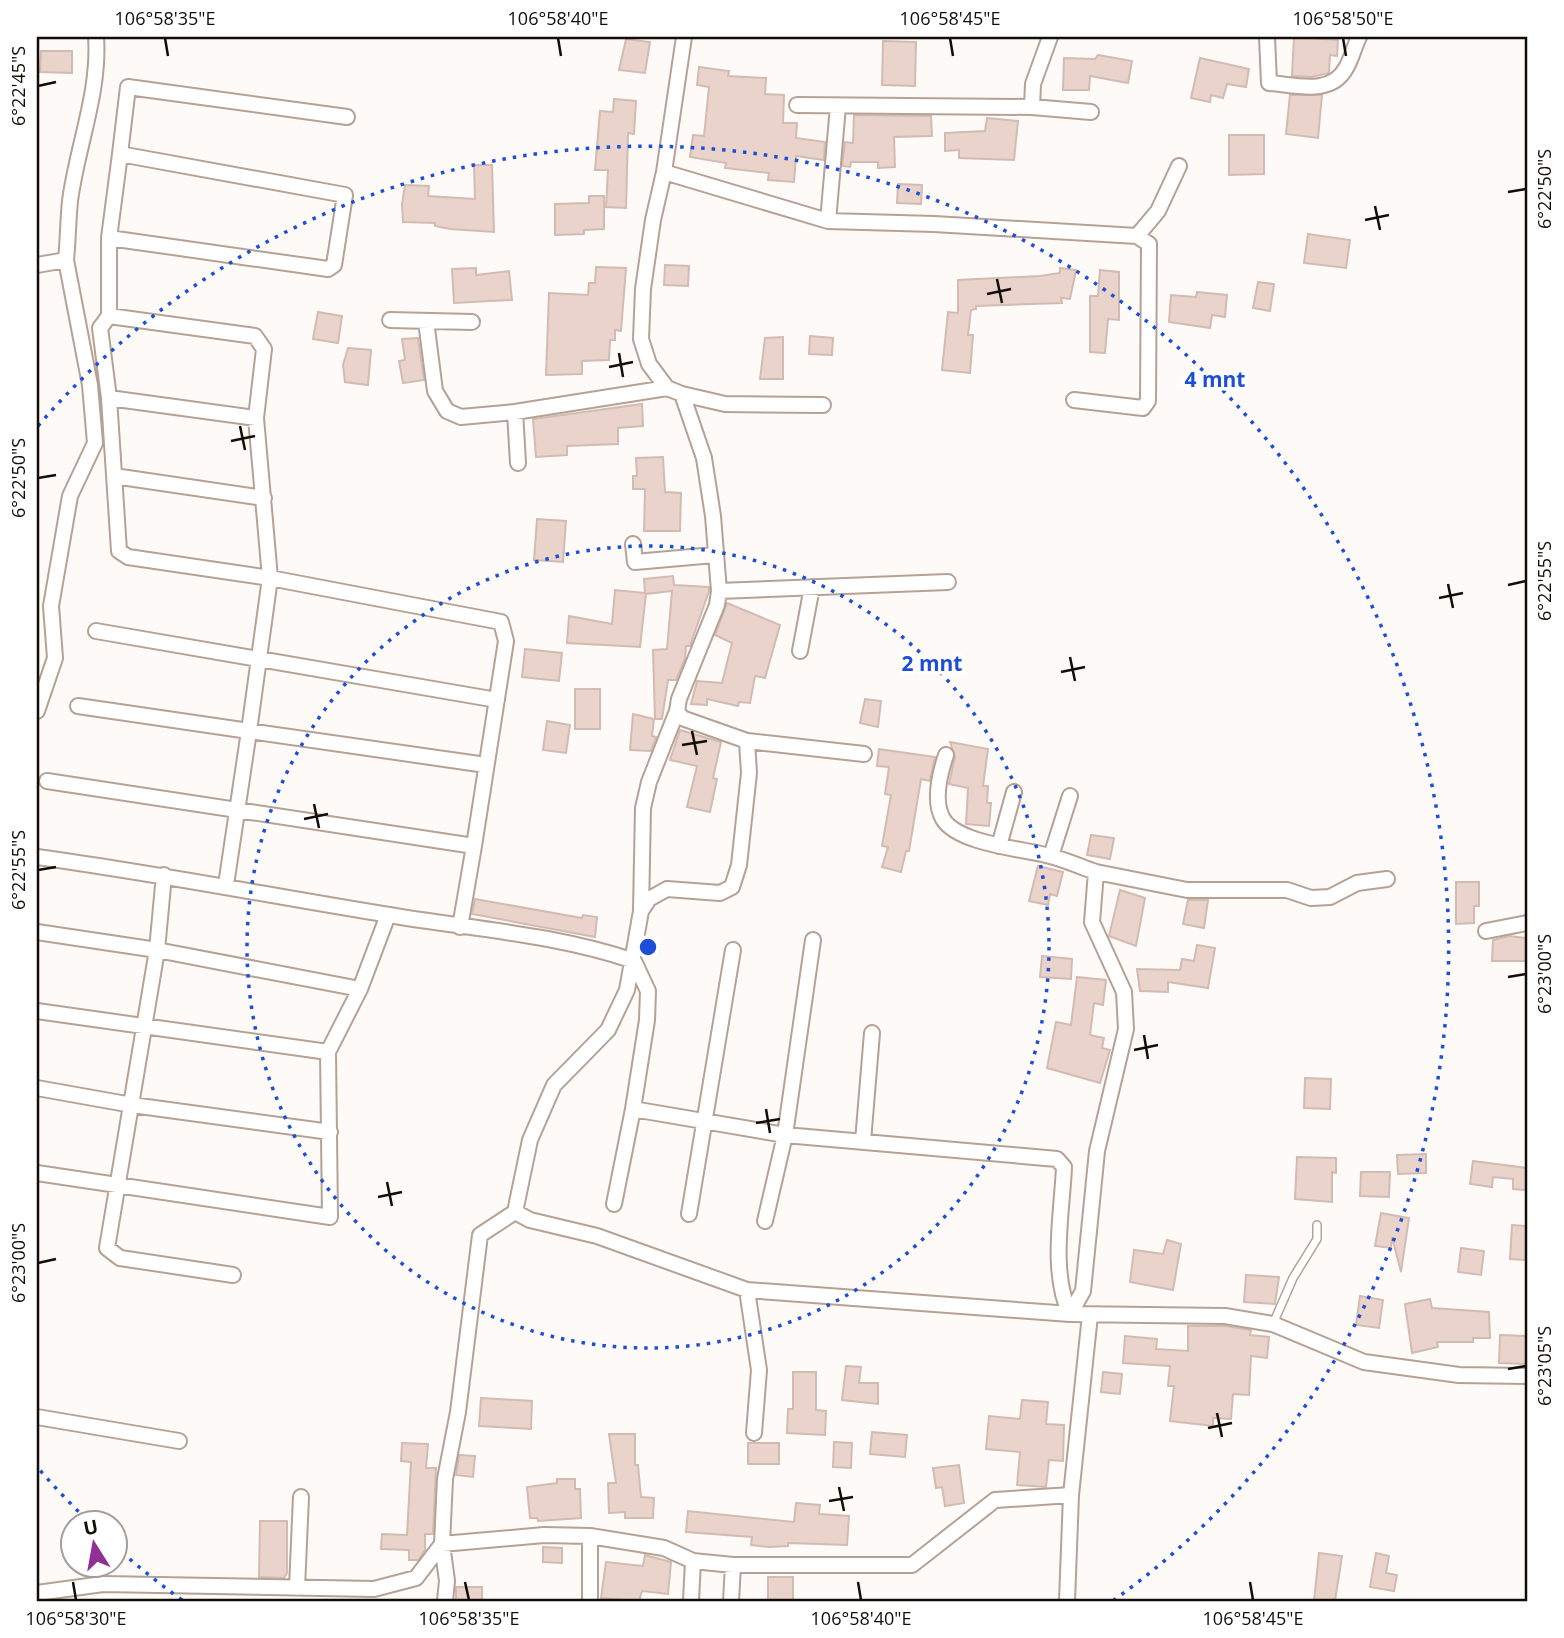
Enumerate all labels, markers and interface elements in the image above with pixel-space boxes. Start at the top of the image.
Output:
text: 106°58'35"E [115,6,215,30]
text: 106°58'40"E [508,6,608,30]
text: 106°58'45"E [900,6,1000,30]
text: 106°58'50"E [1293,6,1393,30]
text: 6°22'45"S [6,46,30,126]
text: 6°22'50"S [1532,149,1556,229]
text: 4 mnt [1184,365,1246,393]
text: 6°22'50"S [6,438,30,518]
text: 6°22'55"S [1532,541,1556,621]
text: 2 mnt [901,649,963,677]
text: 6°22'55"S [6,830,30,910]
text: 6°23'00"S [1532,934,1556,1014]
centre of rings [636,935,660,959]
text: 6°23'00"S [6,1223,30,1303]
text: 6°23'05"S [1532,1326,1556,1406]
north arrow [60,1508,130,1578]
text: U [81,1513,100,1541]
text: 106°58'30"E [26,1606,126,1630]
text: 106°58'35"E [419,1606,519,1630]
text: 106°58'40"E [811,1606,911,1630]
text: 106°58'45"E [1203,1606,1303,1630]

